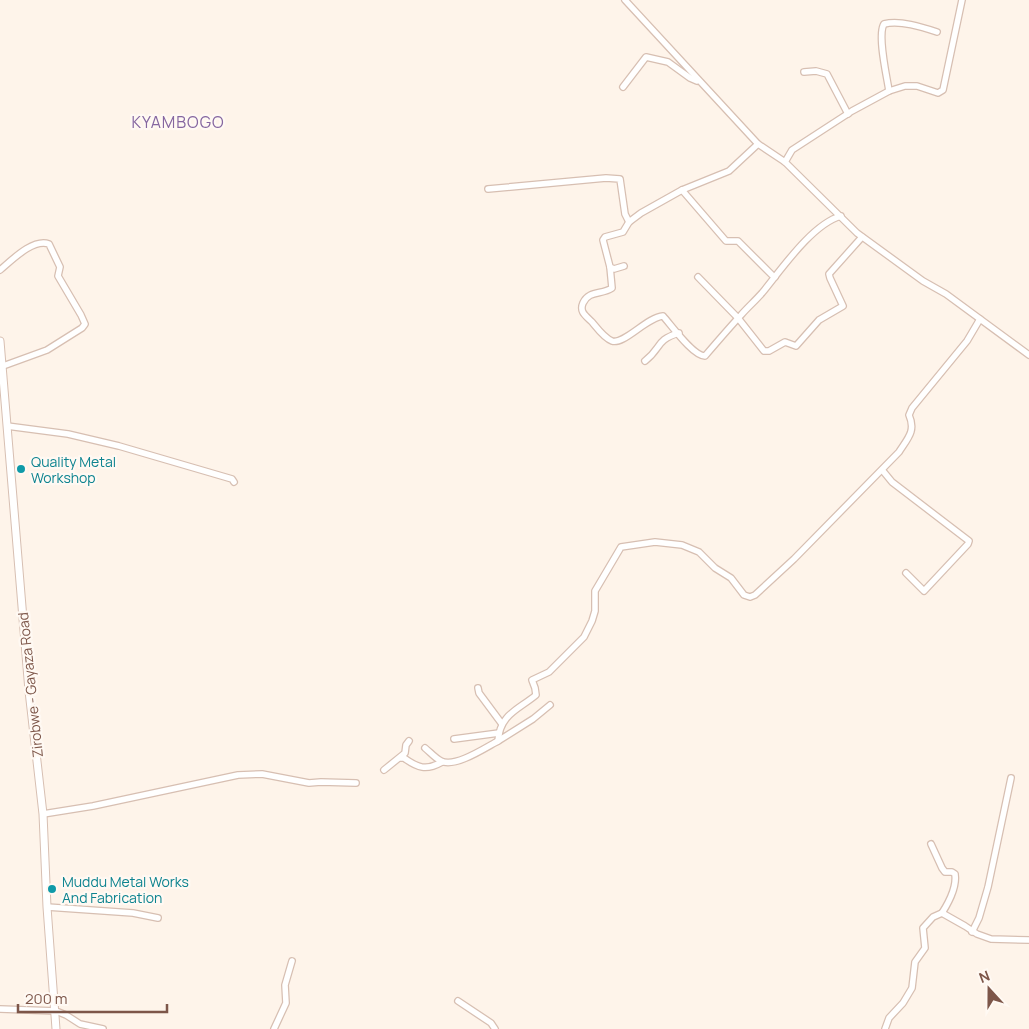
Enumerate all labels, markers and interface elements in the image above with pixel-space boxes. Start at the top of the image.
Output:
district label: KYAMBOGO [131,111,225,133]
place label: Quality Metal Workshop [31,452,116,487]
marker: Quality Metal Workshop [15,463,27,475]
street label: Zirobwe - Gayaza Road [13,611,47,759]
place label: Muddu Metal Works And Fabrication [62,872,189,907]
marker: Muddu Metal Works And Fabrication [46,883,58,895]
north arrow [964,964,1014,1014]
text: N [976,966,992,987]
scale bar [18,982,166,1014]
text: 200 m [25,988,68,1009]

